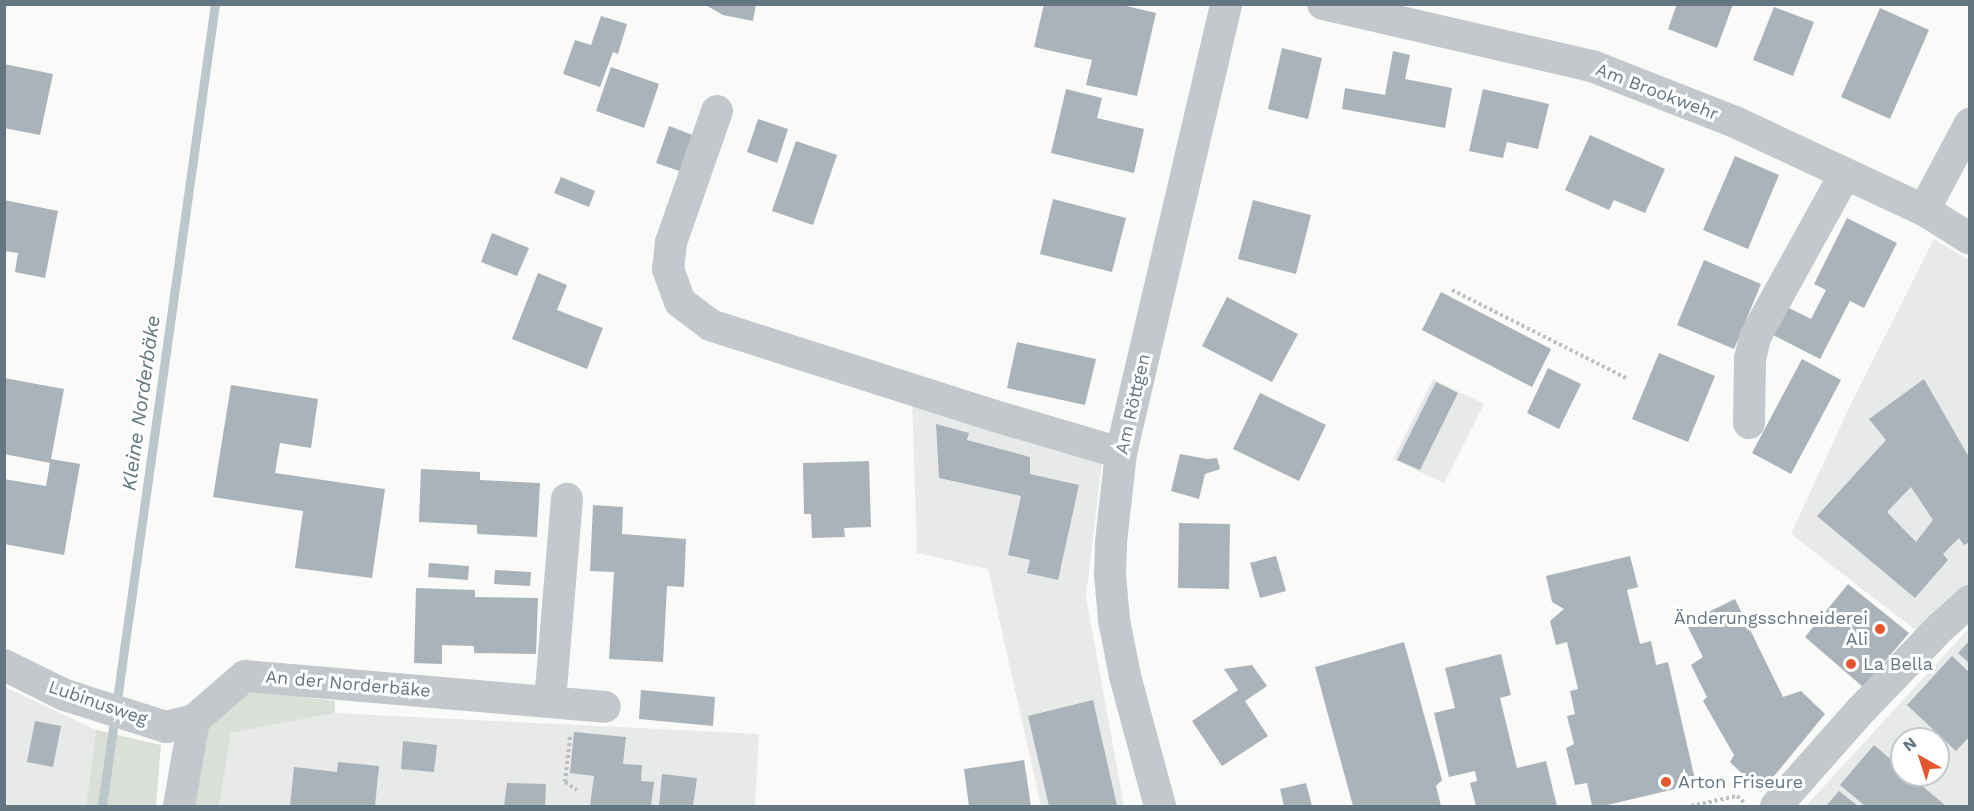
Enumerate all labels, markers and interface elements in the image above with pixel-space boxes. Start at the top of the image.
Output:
street label: Am Brookwehr [1593,59,1721,125]
water label: Kleine Norderbäke [117,314,165,492]
street label: Am Röttgen [1111,352,1155,456]
place label: Änderungsschneiderei Ali [1674,608,1868,650]
marker: Änderungsschneiderei Ali [1873,622,1887,636]
place label: La Bella [1863,653,1933,675]
marker: La Bella [1844,657,1858,671]
street label: An der Norderbäke [264,666,432,702]
street label: Lubinusweg [45,676,151,730]
north arrow [1890,727,1950,787]
text: N [1899,733,1920,755]
place label: Arton Friseure [1678,771,1803,793]
marker: Arton Friseure [1659,775,1673,789]

